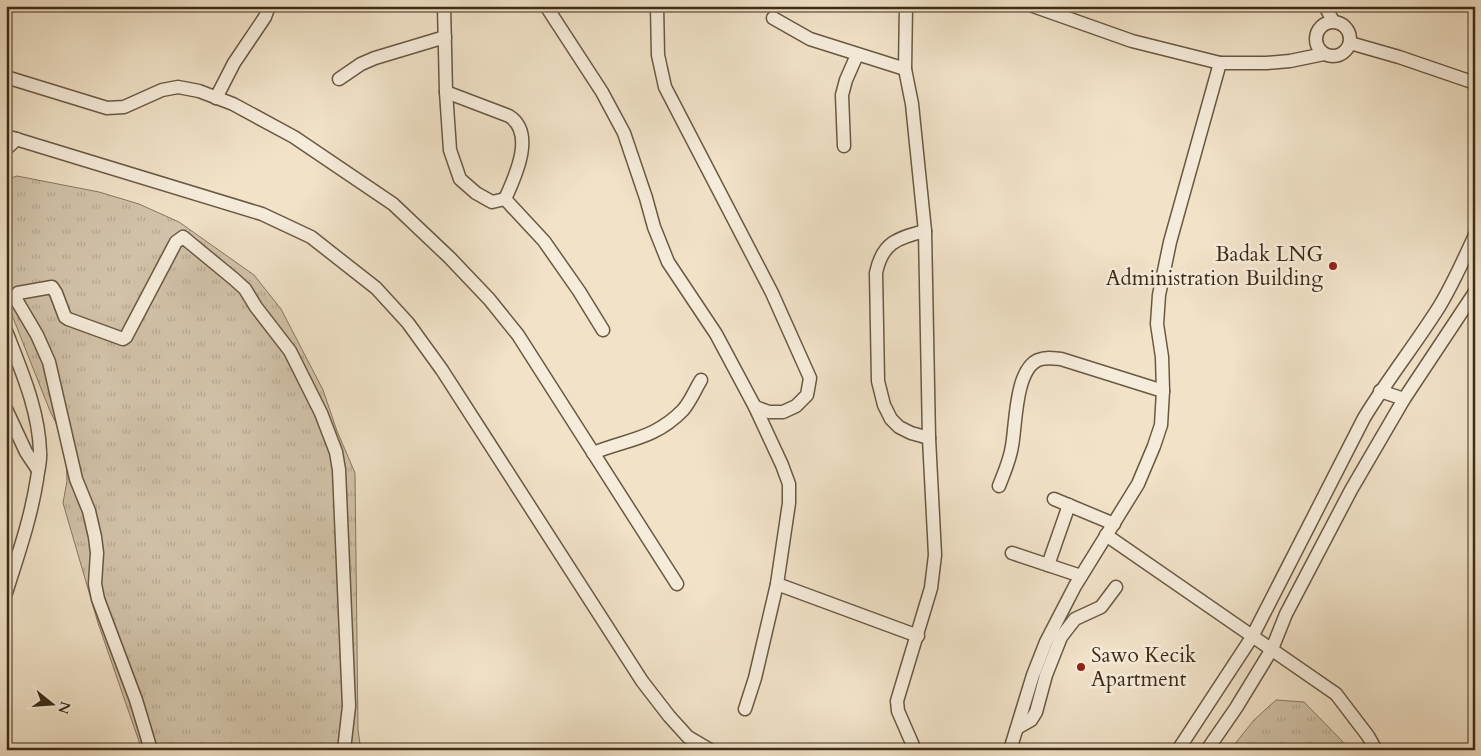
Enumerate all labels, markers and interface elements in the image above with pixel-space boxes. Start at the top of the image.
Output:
place label: Badak LNG Administration Building [1106,240,1323,293]
marker: Badak LNG Administration Building [1327,260,1339,272]
place label: Sawo Kecik Apartment [1091,641,1197,694]
marker: Sawo Kecik Apartment [1075,661,1087,673]
north arrow [28,678,78,728]
text: N [53,699,75,716]

